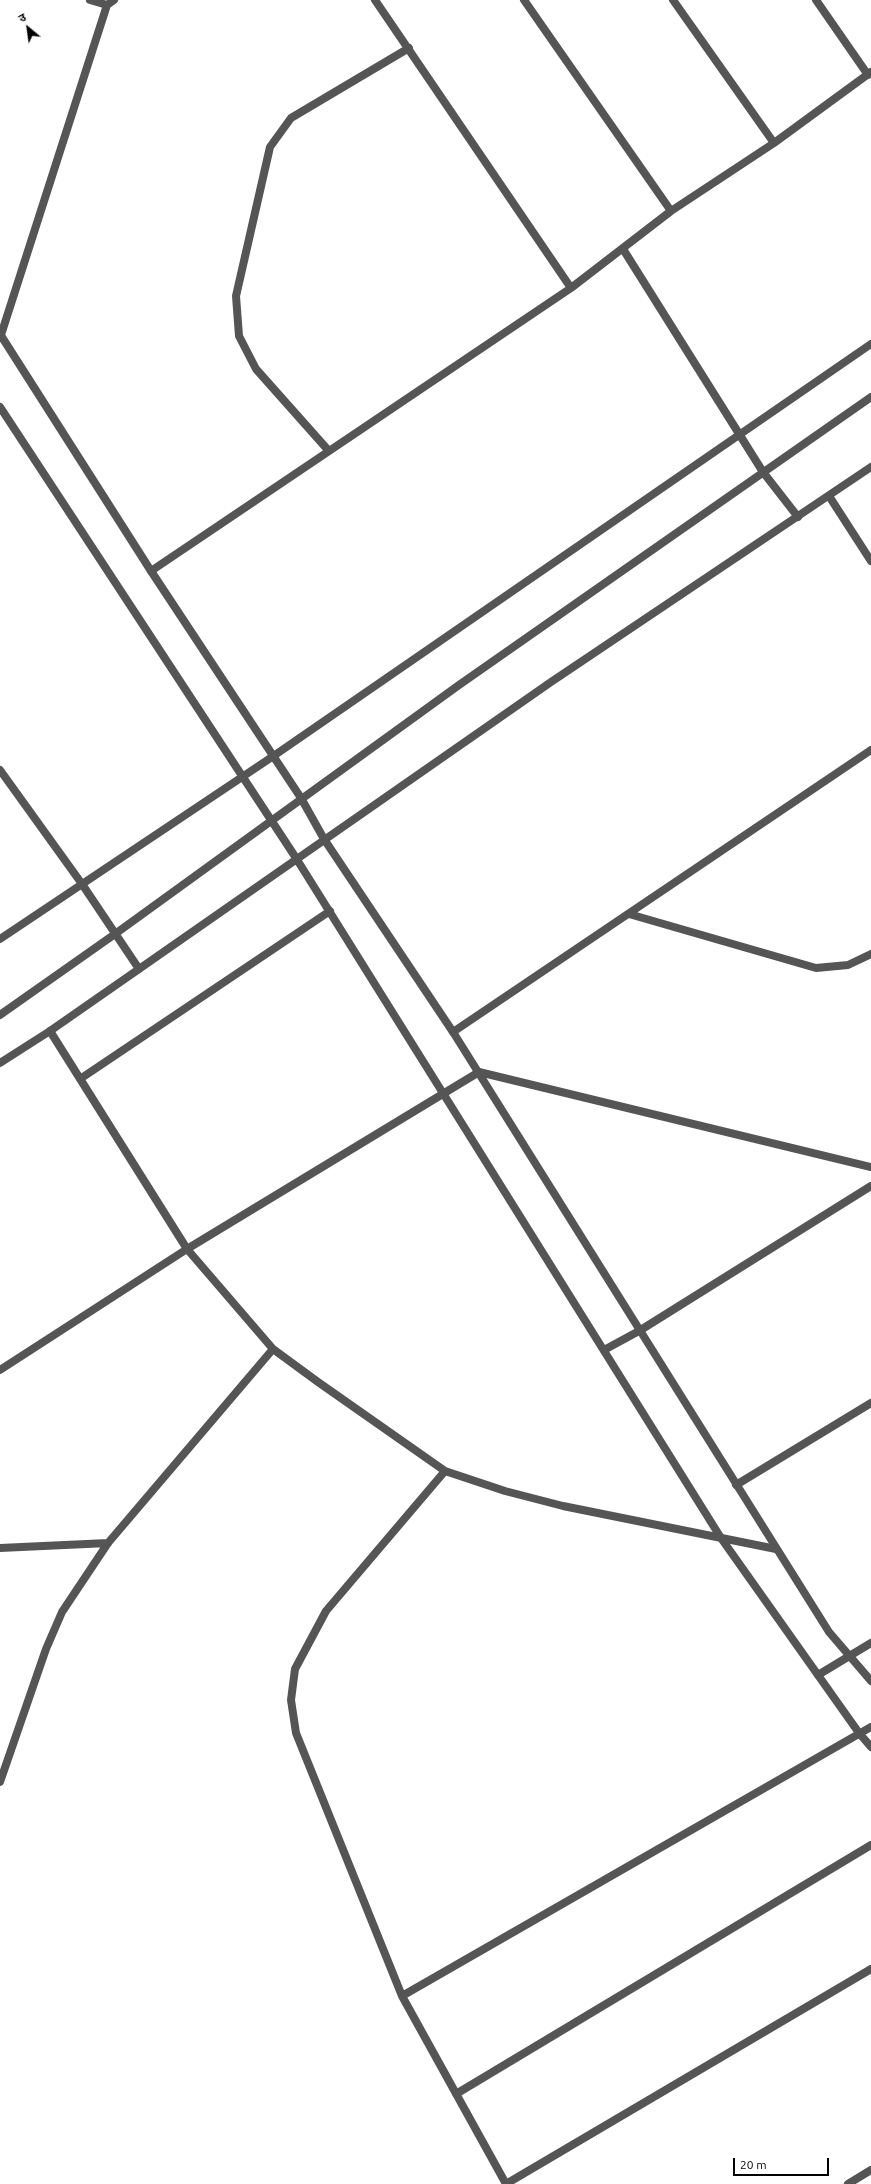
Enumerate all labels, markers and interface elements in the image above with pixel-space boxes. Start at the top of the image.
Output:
north arrow [8,8,48,48]
text: उ [16,11,28,24]
scale bar [735,2150,831,2176]
text: 20 m [740,2158,767,2171]

